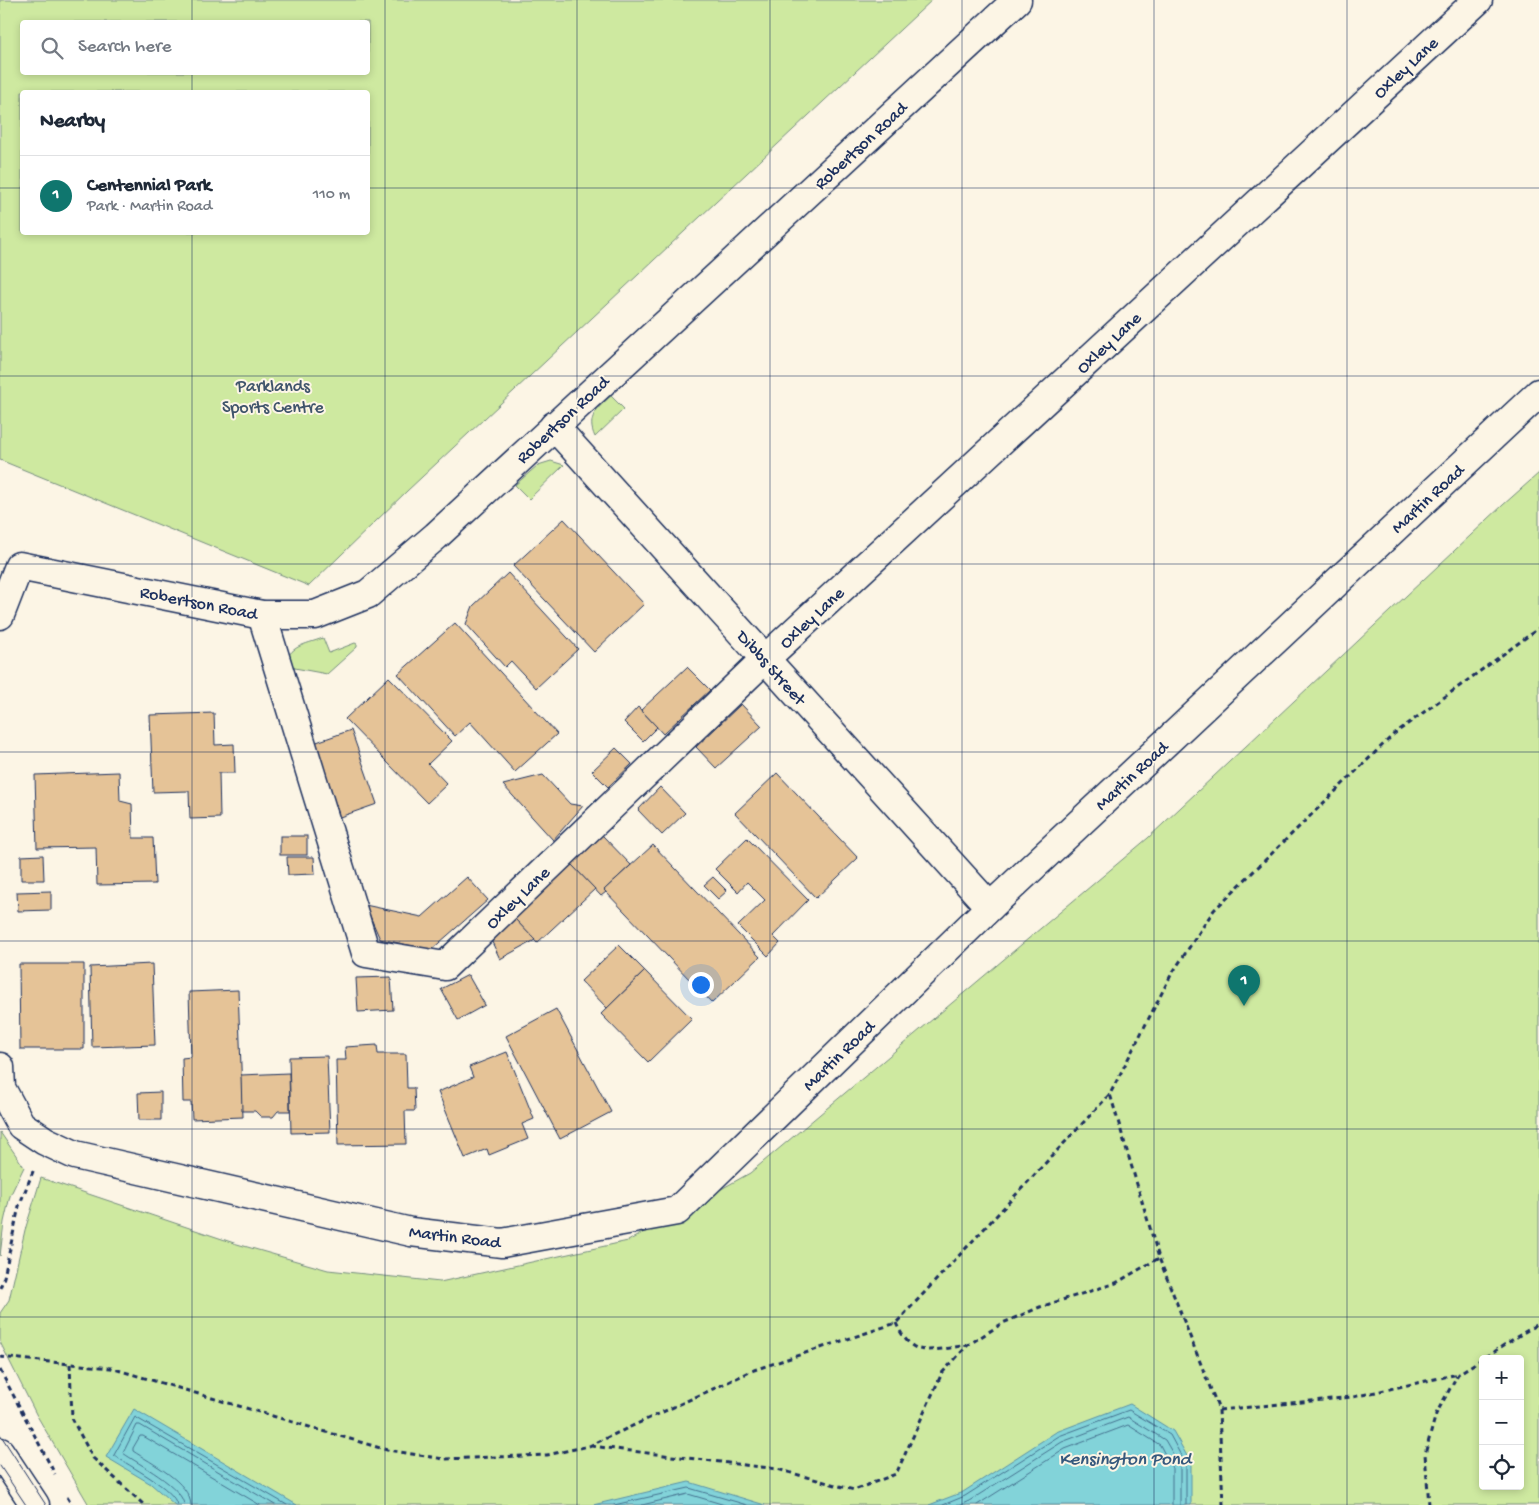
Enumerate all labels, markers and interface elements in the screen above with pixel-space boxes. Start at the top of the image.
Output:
search box [20,20,370,75]
street label: Oxley Lane [1370,33,1444,104]
icon: search [38,34,66,62]
text: Search here [78,36,172,59]
street label: Robertson Road [811,97,914,195]
text: Nearby [40,110,105,135]
text: Centennial Park [87,175,211,198]
text: 1 [53,186,59,205]
text: 110 m [313,186,350,205]
text: Park · Martin Road [87,198,212,217]
street label: Oxley Lane [1073,308,1147,379]
street label: Robertson Road [513,371,616,469]
park label: Parklands Sports Centre [222,377,325,419]
street label: Martin Road [1388,460,1471,539]
street label: Robertson Road [138,583,261,626]
street label: Oxley Lane [776,583,850,654]
street label: Dibbs Street [730,626,810,712]
street label: Martin Road [1092,737,1175,816]
street label: Oxley Lane [482,863,556,935]
pin: 1 [1228,965,1260,1006]
your location [688,972,714,998]
street label: Martin Road [799,1016,881,1096]
street label: Martin Road [408,1222,503,1255]
map controls [1479,1355,1524,1490]
button: + [1479,1355,1524,1400]
button: − [1479,1400,1524,1445]
button: locate [1479,1445,1524,1490]
water label: Kensington Pond [1059,1449,1193,1472]

